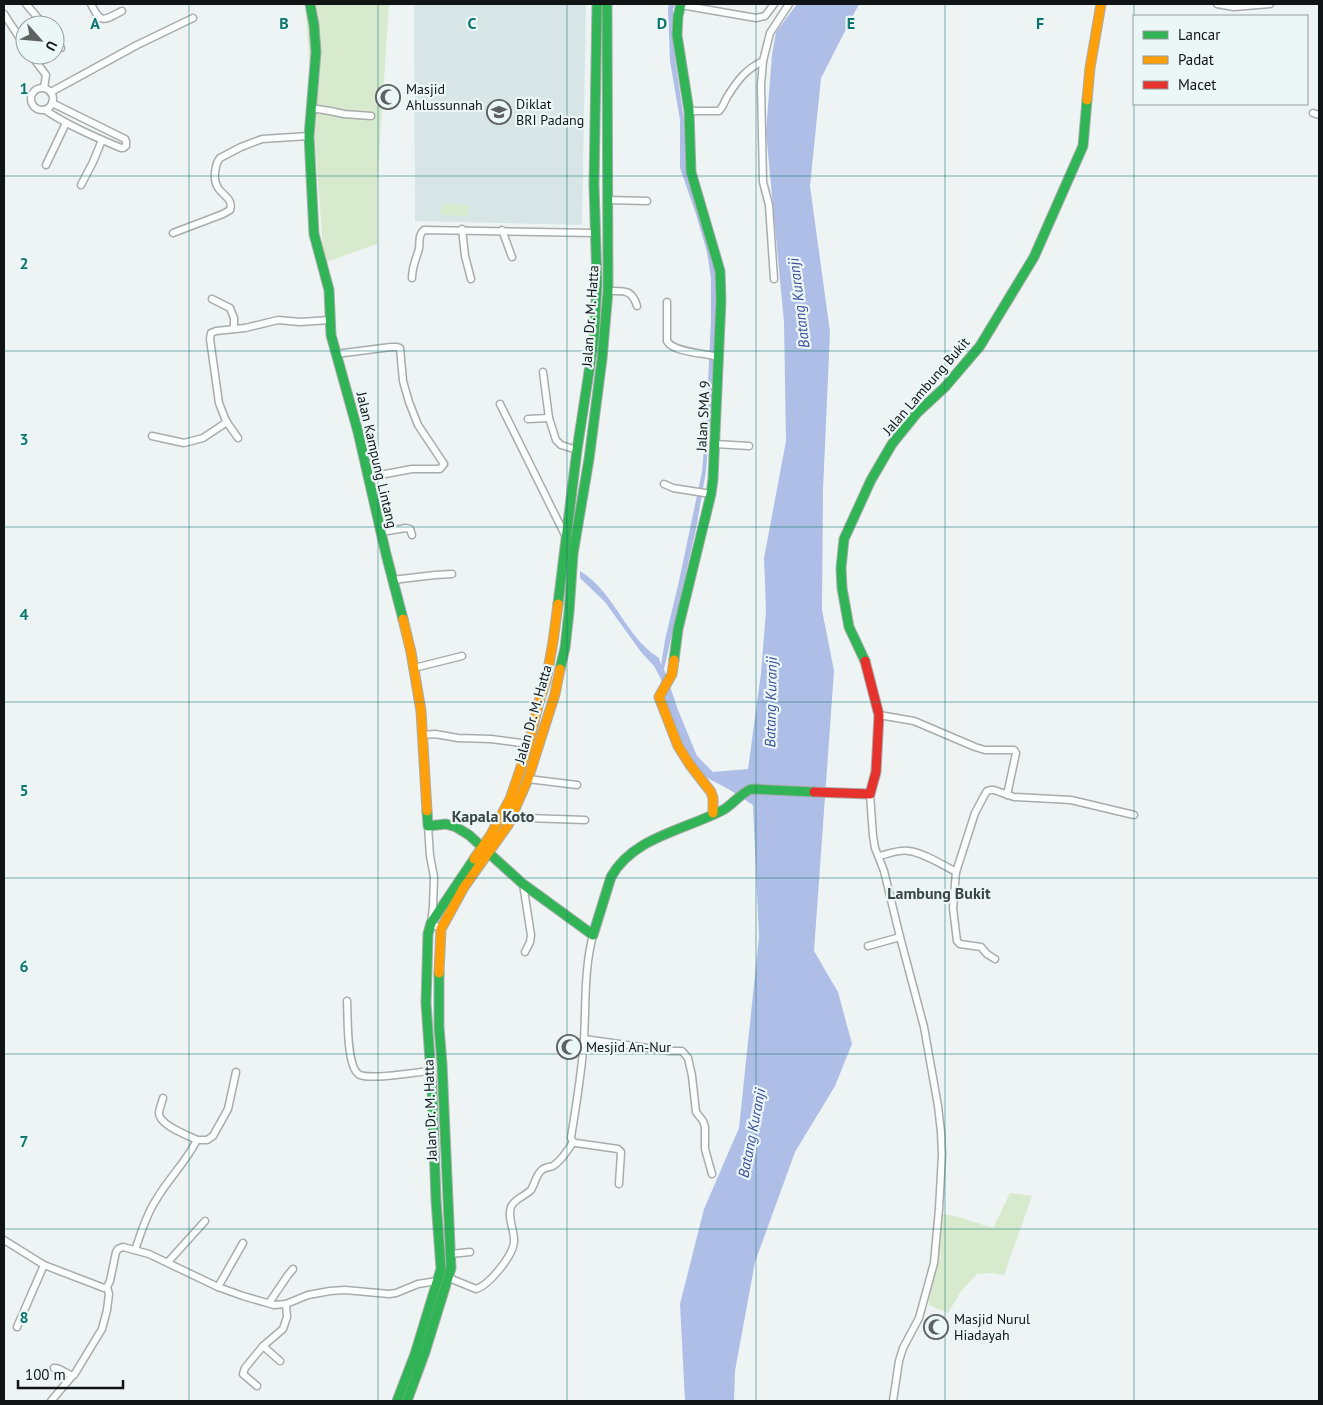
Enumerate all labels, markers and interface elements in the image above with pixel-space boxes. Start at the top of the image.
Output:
text: A [90,13,100,33]
text: B [279,13,289,33]
text: C [468,13,477,33]
text: D [657,13,667,33]
text: E [847,13,855,33]
text: F [1036,13,1044,33]
north arrow [15,15,65,65]
legend [1133,15,1308,105]
text: Lancar [1178,25,1220,44]
text: U [42,38,62,54]
text: Padat [1178,50,1214,69]
text: Macet [1178,75,1216,94]
text: 1 [19,78,29,98]
place label: Masjid Ahlussunnah [406,80,483,114]
mosque icon: Masjid Ahlussunnah [375,84,401,110]
place label: Diklat BRI Padang [516,95,584,129]
school or university icon: Diklat BRI Padang [486,99,512,125]
text: 2 [19,253,29,273]
water label: Batang Kuranji [783,256,813,349]
street label: Jalan Dr. M. Hatta [577,265,603,368]
street label: Jalan Lambung Bukit [878,333,974,439]
street label: Jalan SMA 9 [692,380,714,453]
street label: Jalan Kampung Lintang [352,389,401,530]
text: 3 [19,429,29,449]
text: 4 [19,604,29,624]
water label: Batang Kuranji [760,655,781,748]
street label: Jalan Dr. M. Hatta [510,663,556,766]
text: 5 [19,780,29,800]
district label: Kapala Koto [452,806,535,826]
district label: Lambung Bukit [887,883,991,903]
text: 6 [19,956,29,976]
mosque icon: Mesjid An-Nur [556,1034,582,1060]
place label: Mesjid An-Nur [586,1038,671,1056]
street label: Jalan Dr. M. Hatta [419,1059,441,1162]
water label: Batang Kuranji [734,1085,770,1179]
text: 7 [19,1131,29,1151]
text: 8 [19,1307,29,1327]
place label: Masjid Nurul Hiadayah [954,1310,1030,1344]
mosque icon: Masjid Nurul Hiadayah [923,1314,949,1340]
scale bar [18,1358,122,1390]
text: 100 m [25,1365,66,1384]

